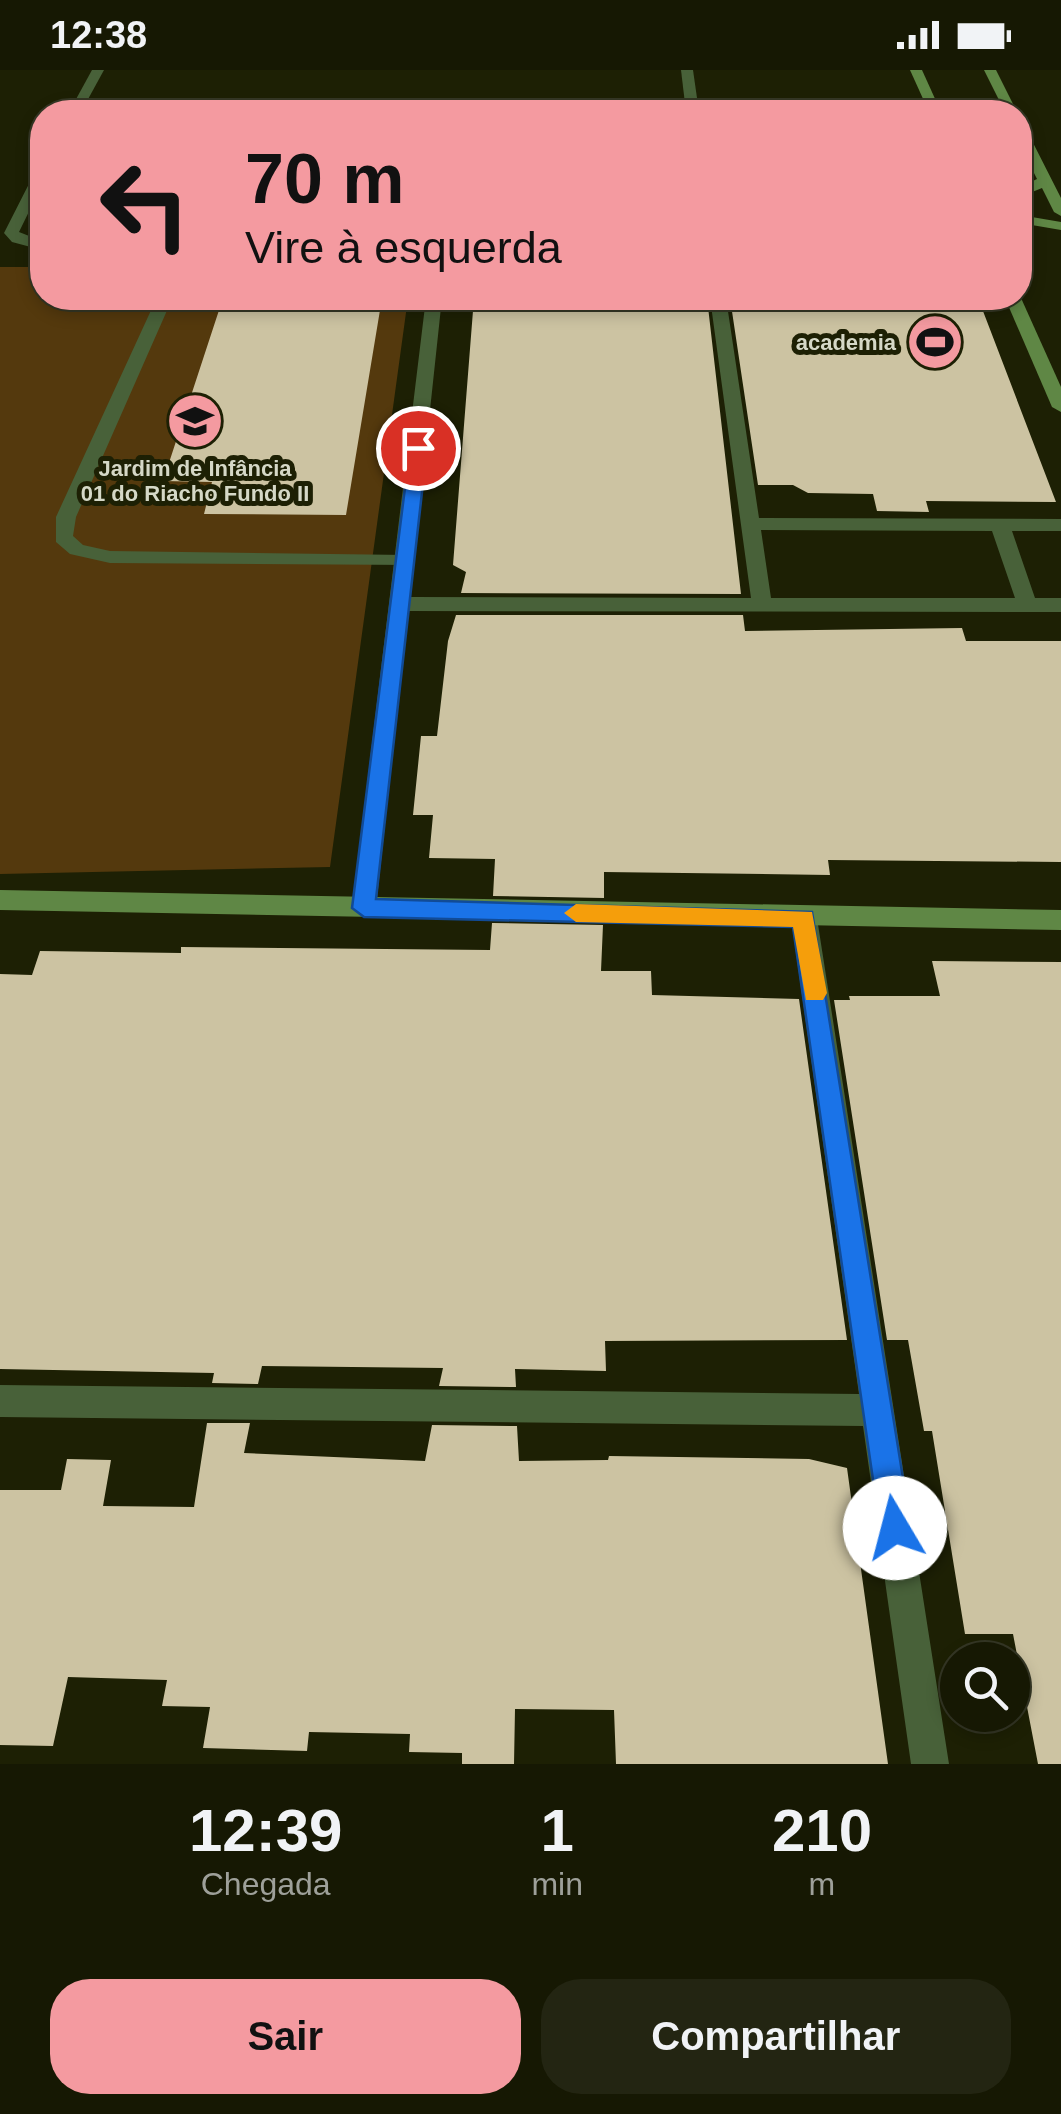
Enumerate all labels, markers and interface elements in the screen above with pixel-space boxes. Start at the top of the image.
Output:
text: 12:38 [50,14,147,56]
icon: left [80,140,210,270]
text: 70 m [245,140,405,218]
text: Vire à esquerda [245,222,562,273]
sports icon: academia [905,312,965,372]
place label: academia [796,330,897,355]
school or university icon: Jardim de Infância 01 do Riacho Fundo II [165,391,225,451]
pin [376,406,461,491]
icon: arrive [391,421,446,476]
place label: Jardim de Infância 01 do Riacho Fundo II [81,456,309,506]
position arrow [843,1476,947,1580]
map controls [940,1642,1030,1732]
button: search [940,1642,1030,1732]
text: 12:39 [189,1797,342,1864]
text: 1 [540,1797,574,1864]
text: 210 [772,1797,872,1864]
text: Chegada [201,1866,331,1902]
text: min [531,1866,583,1902]
text: m [809,1866,835,1902]
button: Sair [50,1979,521,2094]
button: Compartilhar [541,1979,1011,2094]

